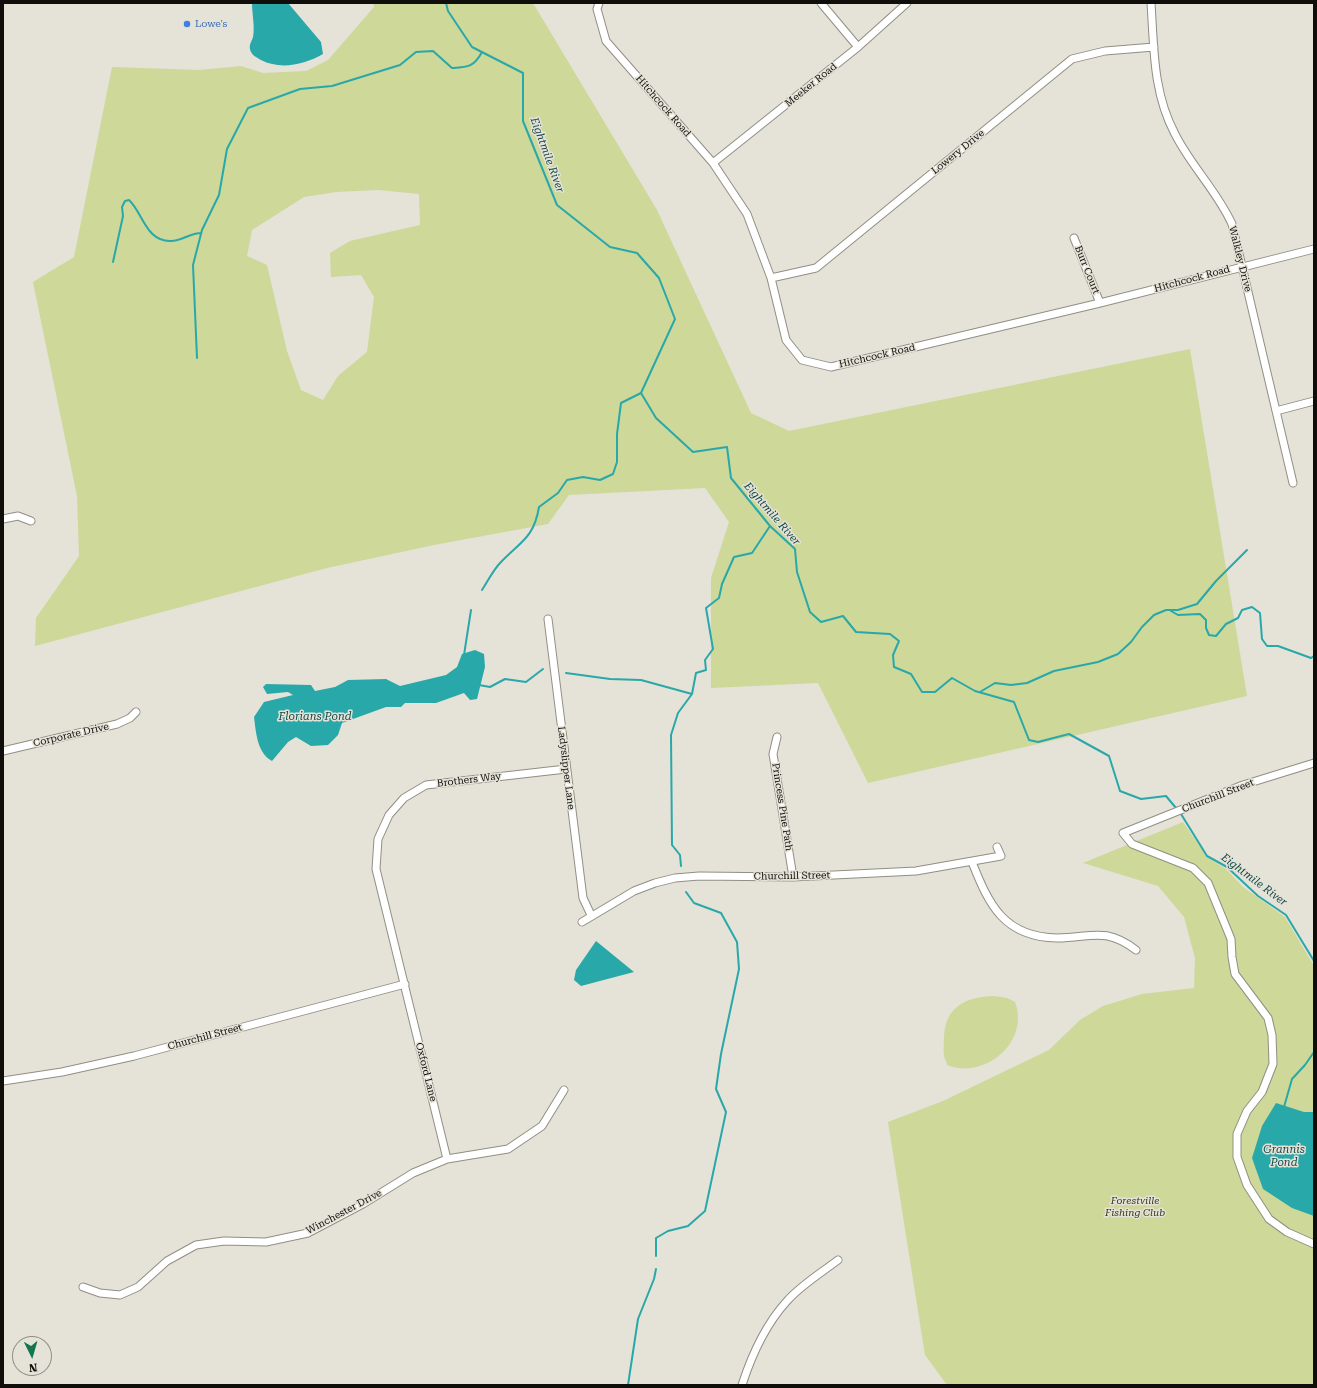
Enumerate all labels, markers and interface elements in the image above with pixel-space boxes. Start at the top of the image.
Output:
place label: Lowe's [195,18,227,30]
marker: Lowe's [182,19,192,29]
street label: Meeker Road [783,60,839,110]
street label: Hitchcock Road [633,73,693,139]
water label: Eightmile River [527,116,567,194]
street label: Lowery Drive [929,127,987,177]
street label: Walkley Drive [1226,225,1254,293]
street label: Burr Court [1072,244,1102,296]
street label: Hitchcock Road [1153,263,1231,295]
street label: Hitchcock Road [838,341,916,371]
water label: Eightmile River [741,480,803,548]
water label: Florians Pond [278,710,352,724]
street label: Corporate Drive [32,720,110,750]
street label: Ladyslipper Lane [555,726,577,810]
street label: Princess Pine Path [769,762,795,852]
street label: Brothers Way [436,770,502,790]
street label: Churchill Street [1180,777,1256,815]
water label: Eightmile River [1218,851,1290,909]
street label: Churchill Street [754,869,830,883]
street label: Churchill Street [167,1021,243,1053]
street label: Oxford Lane [413,1041,439,1103]
water label: Grannis Pond [1263,1143,1305,1169]
street label: Winchester Drive [304,1187,384,1237]
park label: Forestville Fishing Club [1105,1195,1165,1218]
north arrow [12,1336,52,1376]
text: N [28,1361,38,1374]

